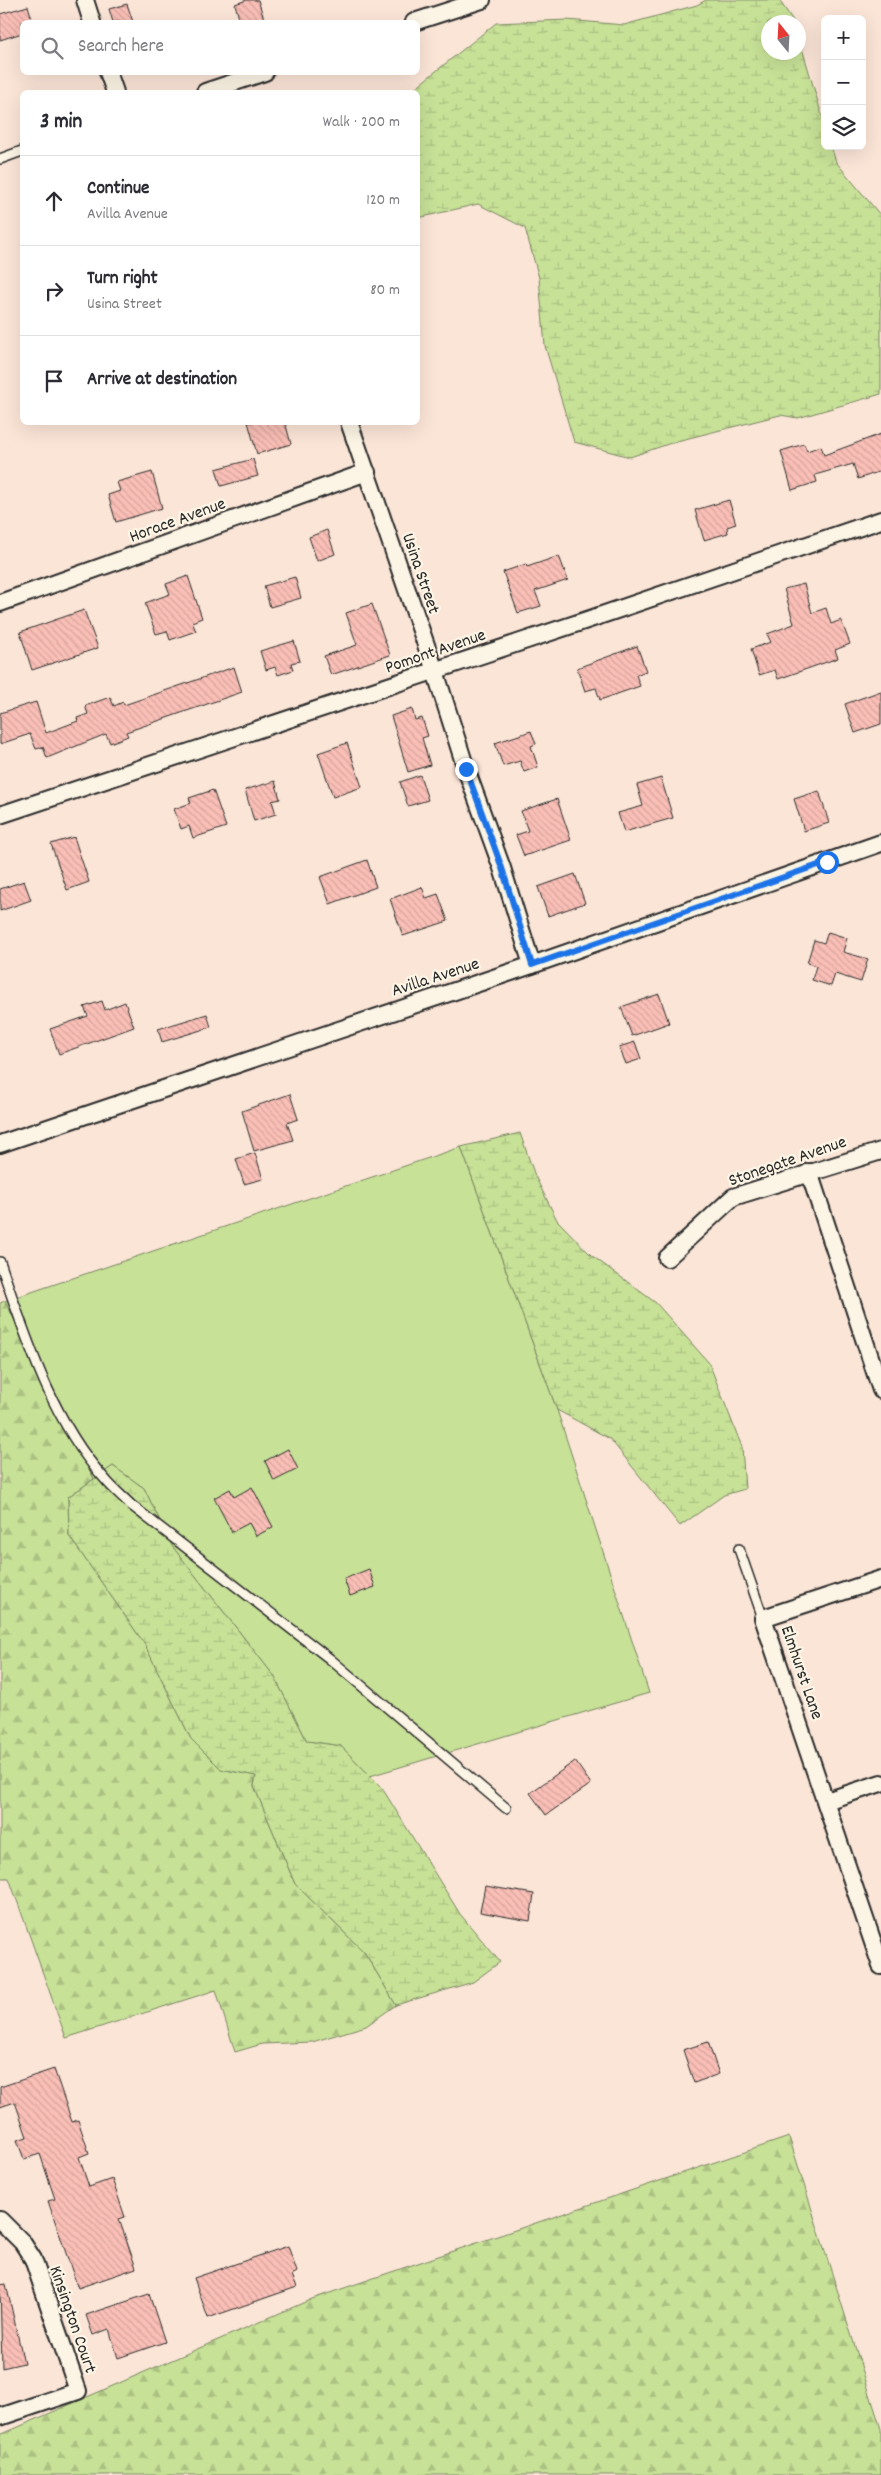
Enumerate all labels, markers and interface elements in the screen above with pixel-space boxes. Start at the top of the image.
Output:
north arrow [761,15,806,60]
map controls [821,15,866,150]
button: + [821,15,866,60]
search box [20,20,420,75]
icon: search [38,34,66,62]
text: Search here [78,34,164,61]
button: − [821,60,866,105]
button: layers [821,105,866,150]
text: 3 min [40,108,82,138]
text: Walk · 200 m [323,111,400,134]
text: Continue [87,176,149,203]
icon: ahead [40,187,68,215]
text: 120 m [366,189,400,212]
text: Avilla Avenue [87,203,168,226]
text: Turn right [87,266,158,293]
icon: right [40,277,68,305]
text: 80 m [370,279,400,302]
text: Usina Street [87,293,162,316]
icon: arrive [40,367,68,395]
text: Arrive at destination [87,367,237,394]
street label: Horace Avenue [126,492,230,550]
street label: Usina Street [394,530,445,618]
street label: Pomont Avenue [382,623,490,681]
route end [455,758,478,781]
route start [816,851,839,874]
street label: Avilla Avenue [389,952,483,1004]
street label: Stonegate Avenue [726,1130,850,1194]
street label: Elmhurst Lane [773,1622,828,1723]
street label: Kinsington Court [42,2263,102,2377]

